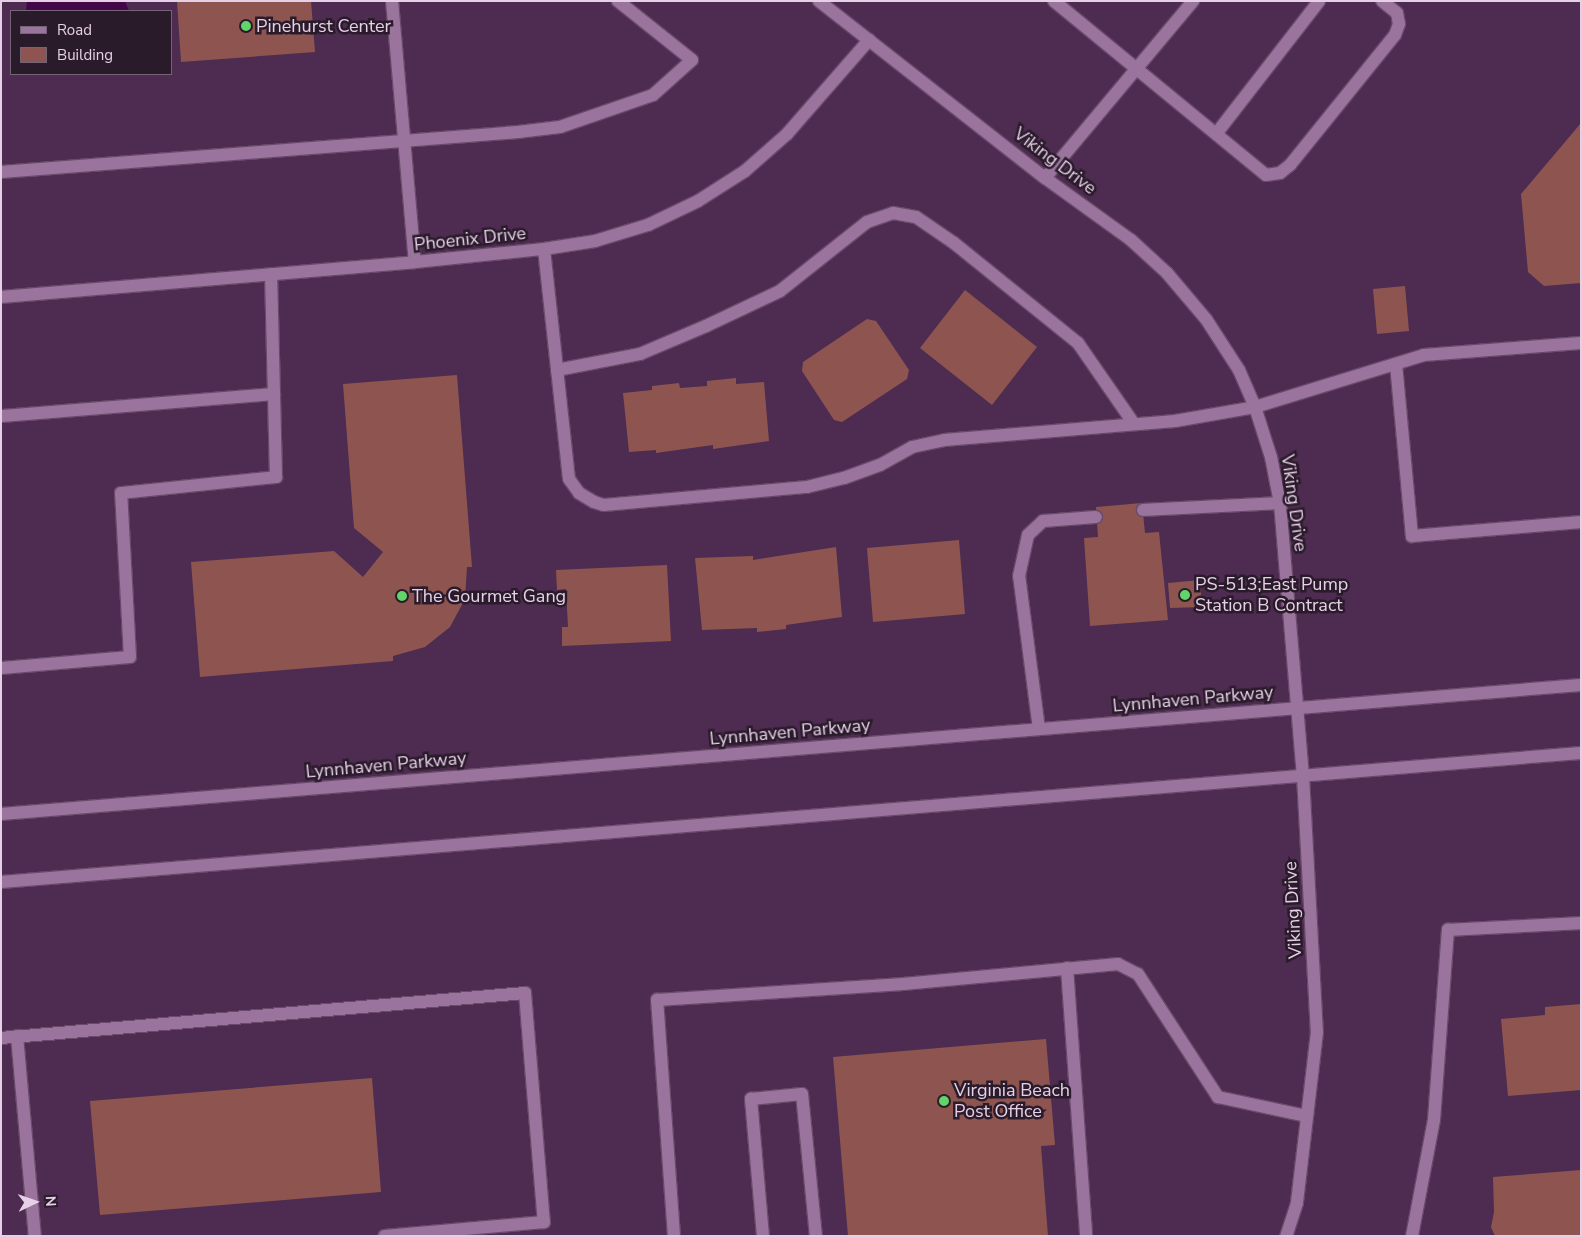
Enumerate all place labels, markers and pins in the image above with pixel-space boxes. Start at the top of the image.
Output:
place label: Pinehurst Center [256,15,391,37]
marker: Pinehurst Center [240,20,252,32]
place label: PS-513;East Pump Station B Contract [1195,574,1348,616]
place label: The Gourmet Gang [412,585,566,607]
marker: PS-513;East Pump Station B Contract [1179,589,1191,601]
marker: The Gourmet Gang [396,590,408,602]
place label: Virginia Beach Post Office [954,1080,1070,1122]
marker: Virginia Beach Post Office [938,1095,950,1107]

